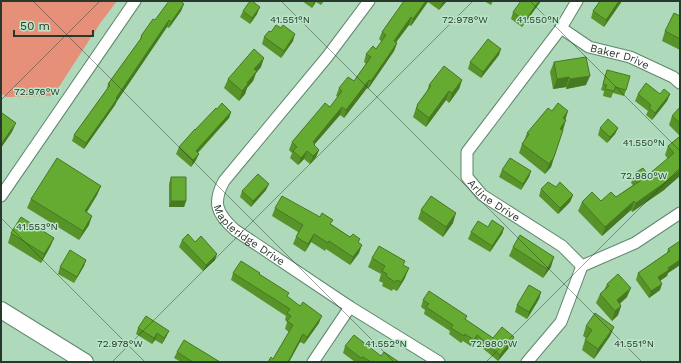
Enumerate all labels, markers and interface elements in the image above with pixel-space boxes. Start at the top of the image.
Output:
scale bar [14,12,93,38]
text: 41.551°N [270,14,310,25]
text: 72.978°W [442,14,488,25]
text: 41.550°N [517,14,559,25]
text: 50 m [20,19,50,33]
street label: Baker Drive [589,41,651,72]
text: 72.976°W [14,86,60,97]
text: 41.550°N [623,137,665,148]
text: 72.980°W [621,170,668,181]
street label: Arline Drive [465,177,522,224]
street label: Mapleridge Drive [211,203,287,268]
text: 41.553°N [16,221,58,232]
text: 72.978°W [97,338,143,349]
text: 41.552°N [365,338,407,349]
text: 72.980°W [471,338,518,349]
text: 41.551°N [614,338,654,349]

